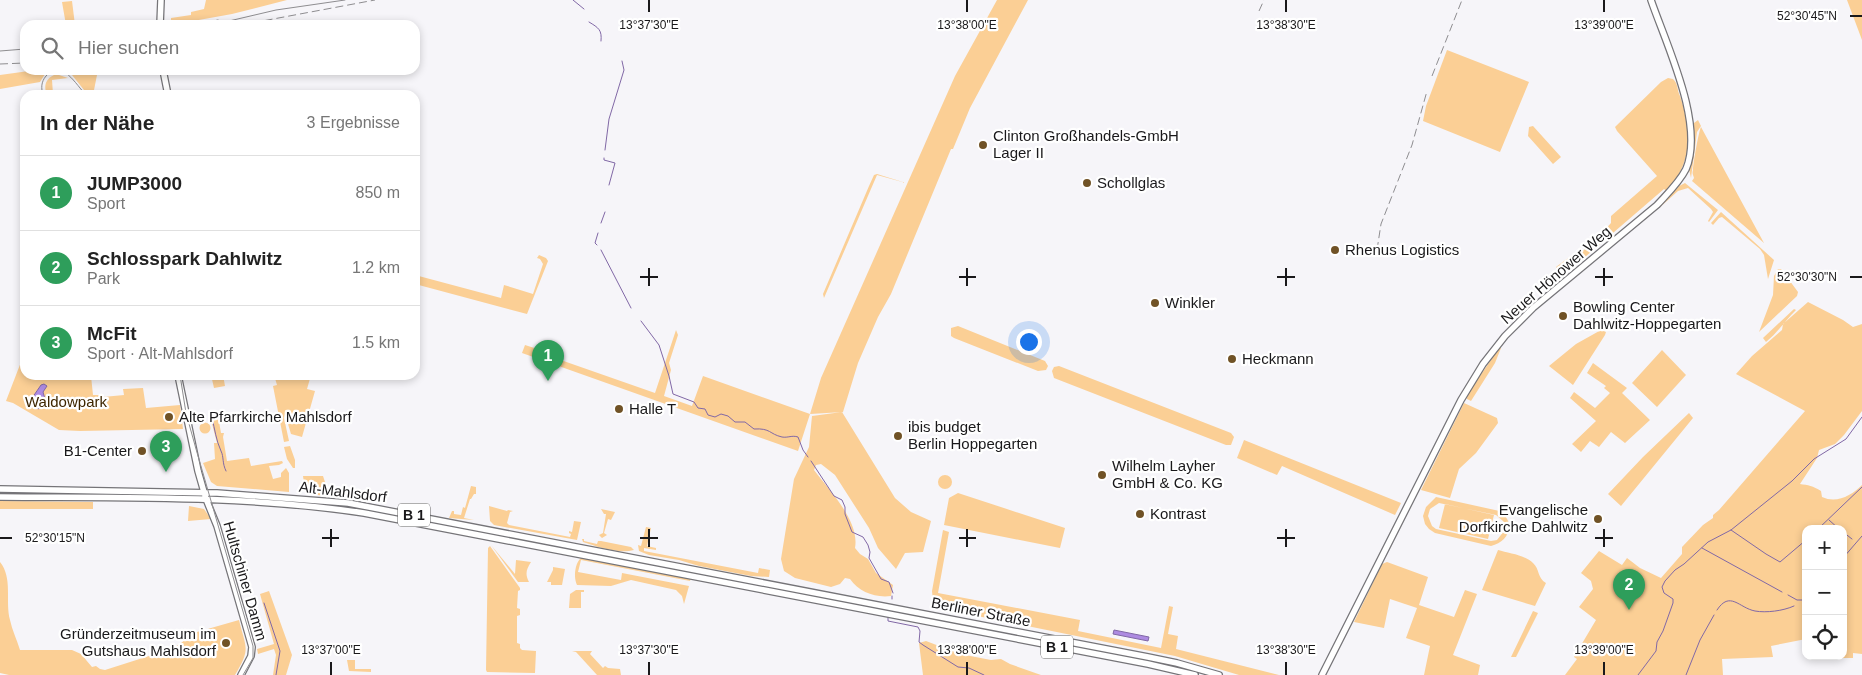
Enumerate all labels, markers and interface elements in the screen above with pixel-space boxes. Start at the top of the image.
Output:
text: 52°30'45"N [1777,9,1837,23]
text: 13°37'30"E [619,18,679,32]
text: 13°38'00"E [937,18,997,32]
text: 13°38'30"E [1256,18,1316,32]
text: 13°39'00"E [1574,18,1634,32]
search box [20,20,420,75]
icon: search [38,34,66,62]
text: Hier suchen [78,37,179,58]
text: In der Nähe [40,111,154,134]
text: 3 Ergebnisse [307,114,400,131]
place label: Clinton Großhandels-GmbH Lager II [993,127,1179,161]
marker: Clinton Großhandels-GmbH Lager II [977,139,989,151]
text: JUMP3000 [87,173,182,194]
place label: Schollglas [1097,174,1165,191]
marker: Schollglas [1081,177,1093,189]
text: 1 [52,184,60,201]
text: 850 m [356,184,400,201]
text: Sport [87,195,125,212]
street label: Neuer Hönower Weg [1497,222,1614,327]
place label: Rhenus Logistics [1345,241,1459,258]
marker: Rhenus Logistics [1329,244,1341,256]
text: Schlosspark Dahlwitz [87,248,282,269]
text: 2 [52,259,60,276]
text: 1.2 km [352,259,400,276]
text: Park [87,270,120,287]
text: 52°30'30"N [1777,270,1837,284]
place label: Winkler [1165,294,1215,311]
marker: Winkler [1149,297,1161,309]
place label: Bowling Center Dahlwitz-Hoppegarten [1573,298,1721,332]
marker: Bowling Center Dahlwitz-Hoppegarten [1557,310,1569,322]
text: McFit [87,323,137,344]
your location [1016,329,1042,355]
text: 3 [52,334,60,351]
text: 1.5 km [352,334,400,351]
pin: 1 [532,340,564,381]
text: Sport · Alt-Mahlsdorf [87,345,233,362]
place label: Heckmann [1242,350,1314,367]
marker: Heckmann [1226,353,1238,365]
park label: Waldowpark [25,393,107,410]
place label: Halle T [629,400,676,417]
marker: Halle T [613,403,625,415]
place label: Alte Pfarrkirche Mahlsdorf [179,408,352,425]
marker: Alte Pfarrkirche Mahlsdorf [163,411,175,423]
place label: ibis budget Berlin Hoppegarten [908,418,1037,452]
marker: ibis budget Berlin Hoppegarten [892,430,904,442]
pin: 3 [150,431,182,472]
place label: B1-Center [64,442,132,459]
marker: B1-Center [136,445,148,457]
place label: Wilhelm Layher GmbH & Co. KG [1112,457,1223,491]
marker: Wilhelm Layher GmbH & Co. KG [1096,469,1108,481]
street label: Alt-Mahlsdorf [298,478,389,505]
place label: Evangelische Dorfkirche Dahlwitz [1459,501,1588,535]
road number: B 1 [398,504,430,526]
place label: Kontrast [1150,505,1207,522]
marker: Kontrast [1134,508,1146,520]
marker: Evangelische Dorfkirche Dahlwitz [1592,513,1604,525]
street label: Hultschiner Damm [220,519,271,643]
map controls [1802,525,1847,660]
button: + [1802,525,1847,570]
text: 52°30'15"N [25,531,85,545]
pin: 2 [1613,569,1645,610]
button: − [1802,570,1847,615]
street label: Berliner Straße [930,594,1032,629]
button: locate [1802,615,1847,660]
place label: Gründerzeitmuseum im Gutshaus Mahlsdorf [60,625,217,659]
road number: B 1 [1041,636,1073,659]
marker: Gründerzeitmuseum im Gutshaus Mahlsdorf [220,637,232,649]
text: 13°37'00"E [301,643,361,657]
text: 13°37'30"E [619,643,679,657]
text: 13°38'00"E [937,643,997,657]
text: 13°38'30"E [1256,643,1316,657]
text: 13°39'00"E [1574,643,1634,657]

